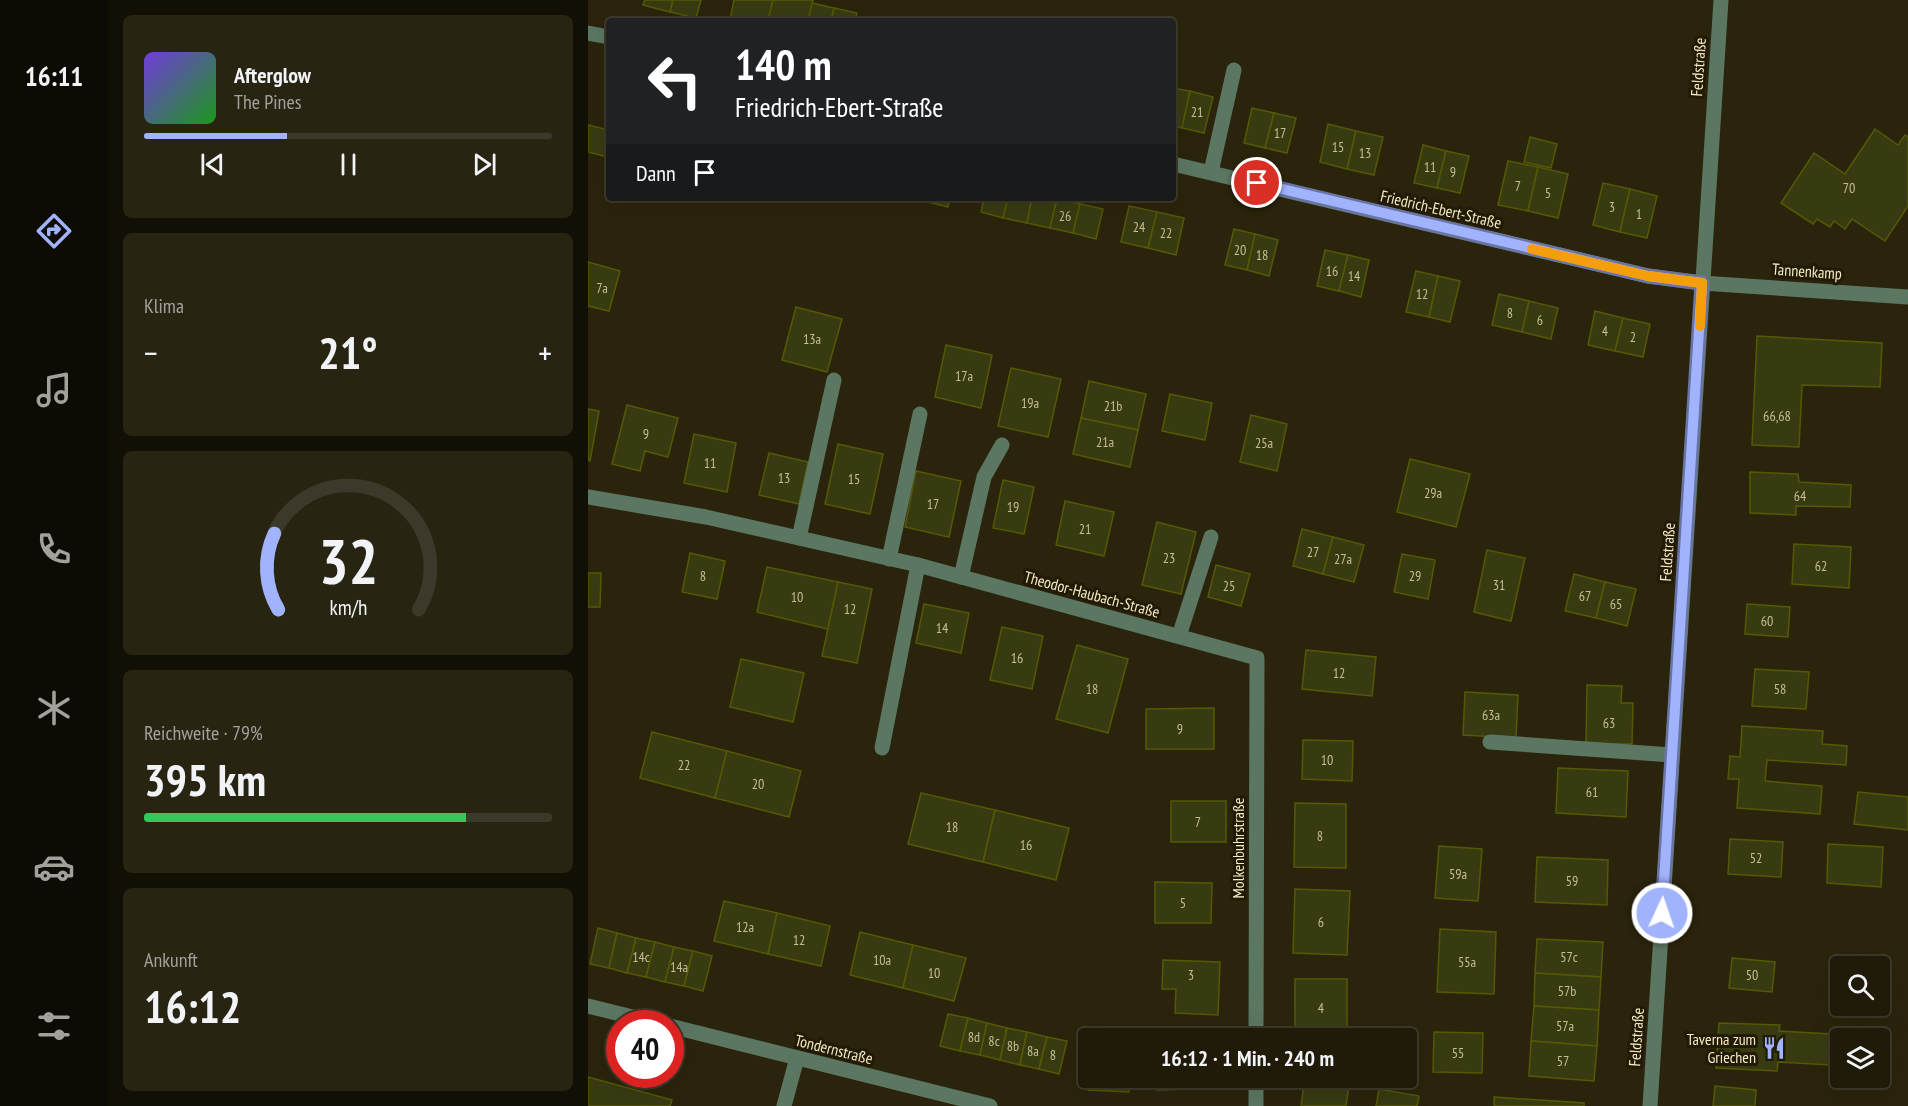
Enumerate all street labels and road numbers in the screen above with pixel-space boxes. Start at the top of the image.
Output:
street label: Feldstraße [1686,37,1710,97]
street label: Friedrich-Ebert-Straße [1379,185,1503,233]
street label: Tannenkamp [1771,259,1843,283]
street label: Feldstraße [1655,522,1679,582]
street label: Theodor-Haubach-Straße [1022,566,1162,622]
street label: Molkenbuhrstraße [1228,798,1248,898]
street label: Feldstraße [1624,1007,1648,1067]
street label: Tondernstraße [793,1030,875,1068]

